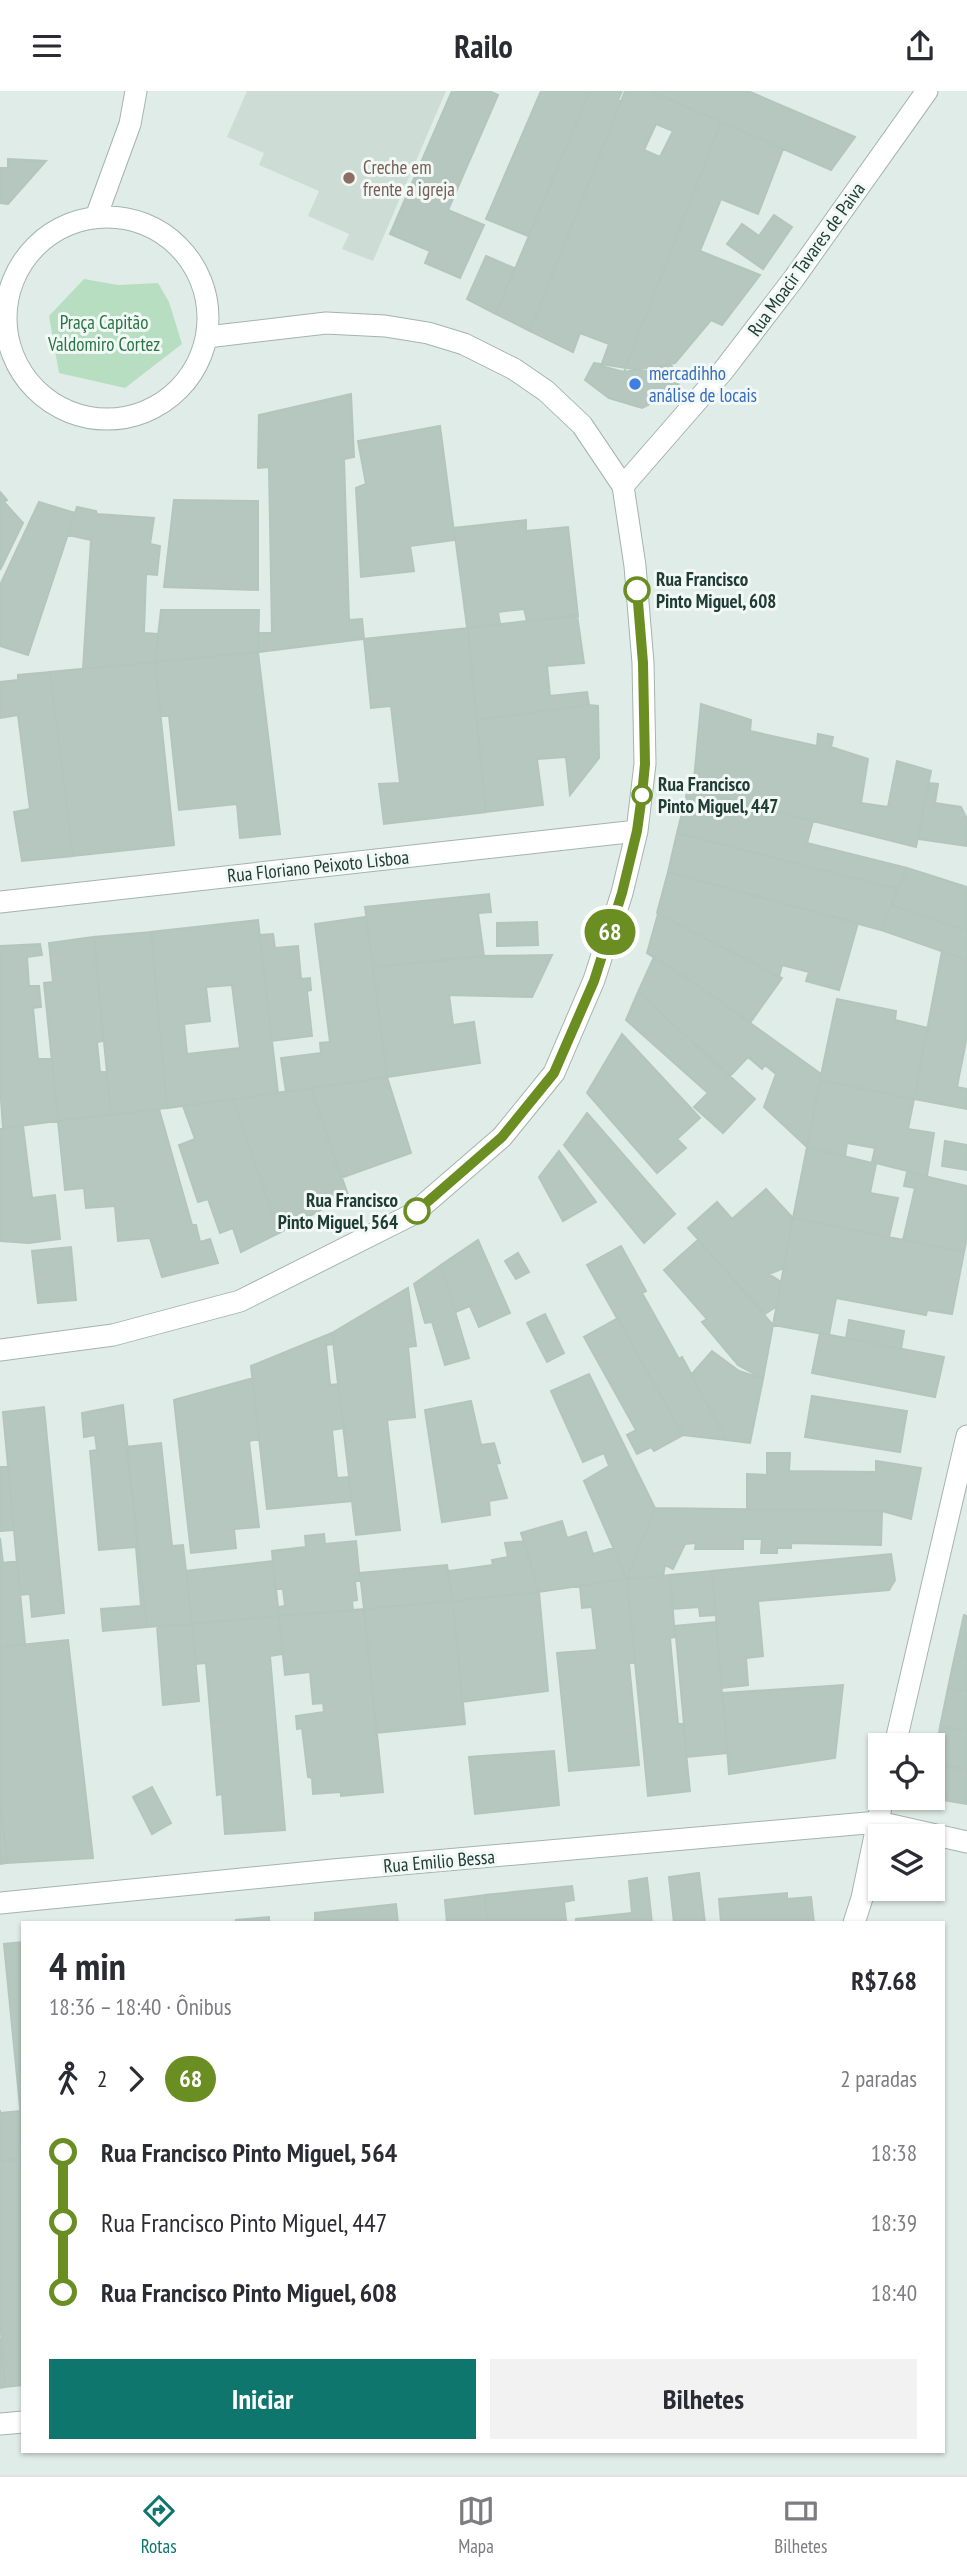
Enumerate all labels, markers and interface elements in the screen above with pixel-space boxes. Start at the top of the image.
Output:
text: Railo [454,25,513,67]
icon: menu [28,27,66,65]
icon: share [901,27,939,65]
place label: Creche em frente a igreja [363,155,455,201]
marker: Creche em frente a igreja [341,170,357,186]
street label: Rua Moacir Tavares de Paiva [742,177,870,341]
park label: Praça Capitão Valdomiro Cortez [47,310,160,356]
place label: mercadihho análise de locais [649,361,757,407]
marker: mercadihho análise de locais [627,376,643,392]
place label: Rua Francisco Pinto Miguel, 608 [656,567,776,613]
marker: Rua Francisco Pinto Miguel, 608 [624,577,650,603]
place label: Rua Francisco Pinto Miguel, 447 [658,772,778,818]
marker: Rua Francisco Pinto Miguel, 447 [632,785,652,805]
street label: Rua Floriano Peixoto Lisboa [226,845,410,887]
line badge: 68 [578,909,642,955]
text: 68 [599,916,621,947]
place label: Rua Francisco Pinto Miguel, 564 [278,1188,398,1234]
marker: Rua Francisco Pinto Miguel, 564 [404,1198,430,1224]
map controls [868,1733,945,1901]
button: locate [868,1733,945,1810]
button: layers [868,1824,945,1901]
street label: Rua Emilio Bessa [382,1844,496,1878]
text: 4 min [49,1941,126,1990]
text: R$7.68 [851,1964,917,1997]
text: 18:36 – 18:40 · Ônibus [49,1992,232,2021]
icon: walk [49,2060,87,2098]
icon: forward [117,2060,155,2098]
text: 68 [179,2063,202,2094]
text: 2 [97,2064,107,2093]
text: 2 paradas [840,2064,917,2093]
text: Rua Francisco Pinto Miguel, 564 [101,2136,397,2169]
text: 18:38 [871,2138,917,2167]
text: Rua Francisco Pinto Miguel, 447 [101,2206,387,2239]
text: 18:39 [871,2208,917,2237]
text: Rua Francisco Pinto Miguel, 608 [101,2276,397,2309]
text: 18:40 [871,2278,917,2307]
button: Iniciar [49,2359,476,2439]
button: Bilhetes [490,2359,917,2439]
tab: Rotas [140,2492,178,2558]
tab: Mapa [457,2492,495,2558]
tab: Bilhetes [774,2492,827,2558]

